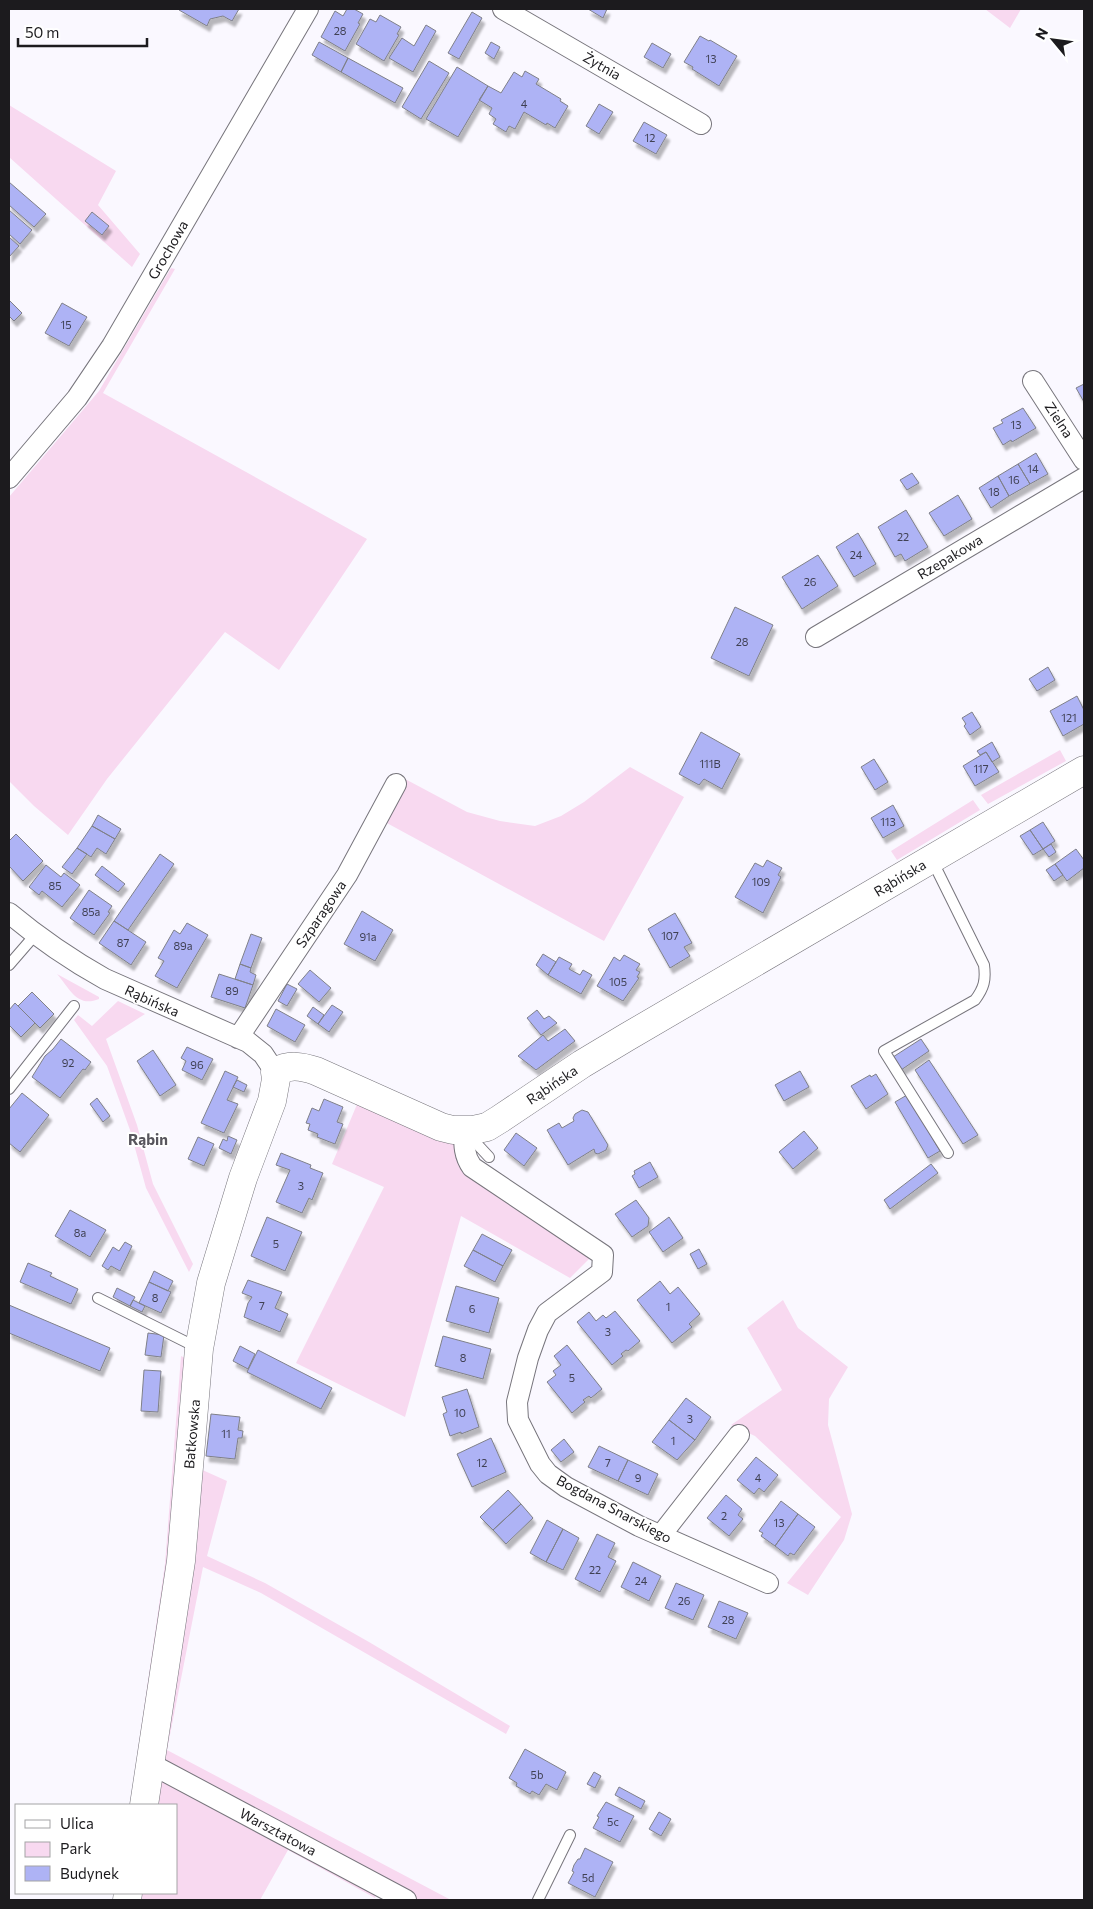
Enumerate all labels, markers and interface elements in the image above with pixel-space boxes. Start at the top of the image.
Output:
scale bar [18,15,146,47]
north arrow [1028,15,1078,65]
text: 50 m [25,23,59,41]
house number: 28 [334,24,347,37]
text: N [1031,25,1051,42]
street label: Żytnia [580,48,624,83]
house number: 13 [706,52,716,65]
house number: 4 [521,97,528,110]
house number: 12 [645,131,655,144]
street label: Grochowa [144,217,191,282]
house number: 15 [60,318,72,331]
street label: Zielna [1042,399,1077,441]
house number: 13 [1011,418,1021,431]
house number: 14 [1027,462,1039,475]
house number: 16 [1008,473,1020,486]
house number: 18 [988,485,1000,498]
house number: 22 [897,530,909,543]
street label: Rzepakowa [914,530,985,583]
house number: 24 [850,548,863,561]
house number: 26 [804,575,817,588]
house number: 28 [736,635,749,648]
house number: 121 [1061,711,1077,724]
house number: 111B [699,757,721,770]
house number: 117 [973,762,989,775]
house number: 113 [880,815,896,828]
street label: Rąbińska [871,855,929,900]
house number: 109 [752,875,771,888]
street label: Szparagowa [292,877,349,951]
house number: 85 [49,879,62,892]
house number: 85a [82,905,100,918]
house number: 107 [661,929,679,942]
house number: 91a [359,930,377,943]
house number: 87 [117,936,129,949]
house number: 89a [173,939,193,952]
house number: 105 [609,975,627,988]
street label: Rąbińska [122,981,182,1020]
house number: 89 [225,984,239,997]
house number: 92 [62,1056,74,1069]
house number: 96 [190,1058,204,1071]
street label: Rąbińska [523,1061,580,1108]
district label: Rąbin [128,1130,168,1148]
house number: 3 [298,1179,304,1192]
house number: 8a [74,1226,86,1239]
house number: 5 [273,1237,279,1250]
house number: 8 [152,1291,159,1304]
house number: 7 [259,1299,265,1312]
house number: 1 [666,1300,670,1313]
house number: 6 [469,1302,476,1315]
house number: 3 [605,1325,611,1338]
house number: 8 [460,1351,467,1364]
house number: 5 [569,1371,575,1384]
street label: Batkowska [180,1398,203,1470]
house number: 10 [454,1406,466,1419]
house number: 3 [687,1412,693,1425]
house number: 11 [221,1427,231,1440]
house number: 1 [671,1434,675,1447]
house number: 12 [477,1456,487,1469]
house number: 7 [605,1456,611,1469]
street label: Bogdana Snarskiego [554,1471,675,1546]
house number: 9 [635,1471,642,1484]
house number: 4 [755,1471,762,1484]
house number: 2 [721,1509,727,1522]
house number: 13 [774,1516,784,1529]
house number: 22 [589,1563,601,1576]
house number: 24 [635,1574,648,1587]
house number: 26 [678,1594,691,1607]
house number: 28 [722,1613,735,1626]
house number: 5b [531,1768,543,1781]
legend [15,1804,178,1894]
street label: Warsztatowa [237,1804,320,1859]
text: Ulica [60,1814,94,1832]
house number: 5c [607,1815,619,1828]
text: Park [60,1839,91,1857]
text: Budynek [60,1864,119,1882]
house number: 5d [582,1871,594,1884]

